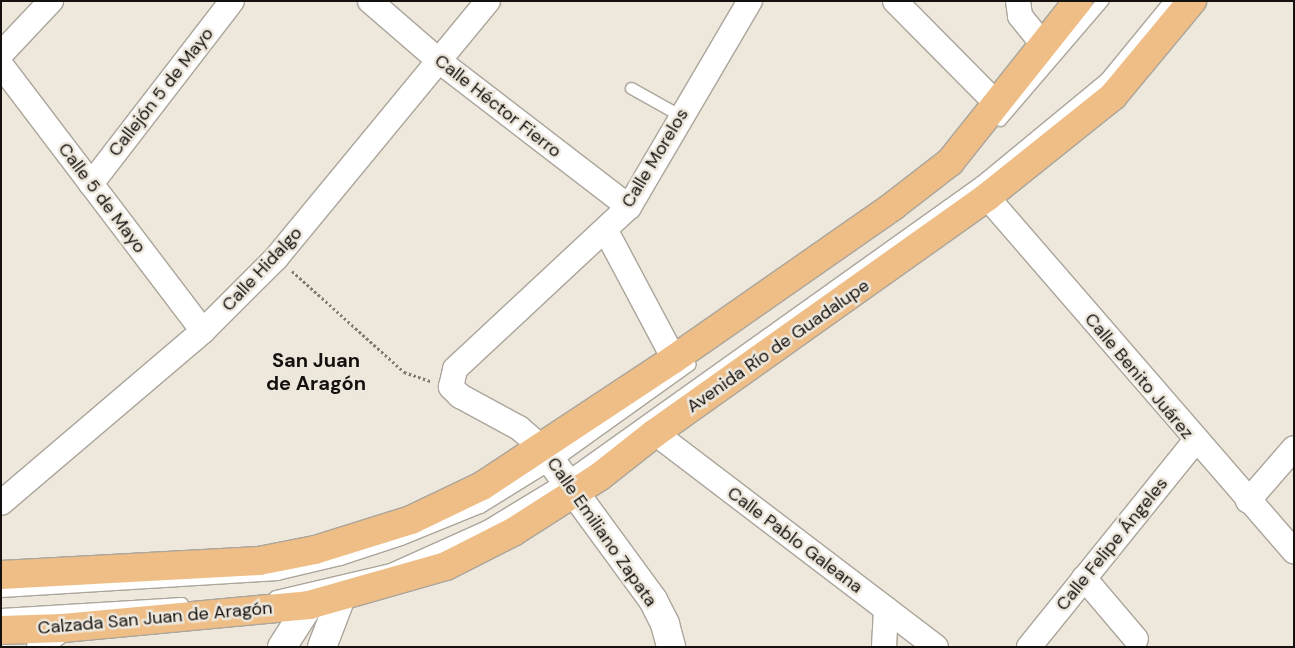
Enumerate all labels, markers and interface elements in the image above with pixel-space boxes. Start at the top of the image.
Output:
street label: Callejón 5 de Mayo [104,23,218,161]
street label: Calle Héctor Fierro [430,50,566,162]
street label: Calle Morelos [617,105,693,211]
street label: Calle 5 de Mayo [54,139,150,257]
street label: Calle Hidalgo [217,222,307,316]
street label: Avenida Río de Guadalupe [683,275,873,417]
street label: Calle Benito Juárez [1080,309,1198,443]
district label: San Juan de Aragón [266,348,366,395]
street label: Calle Emiliano Zapata [542,453,662,611]
street label: Calle Felipe Ángeles [1052,473,1172,615]
street label: Calle Pablo Galeana [723,482,867,598]
street label: Calzada San Juan de Aragón [37,597,273,639]

